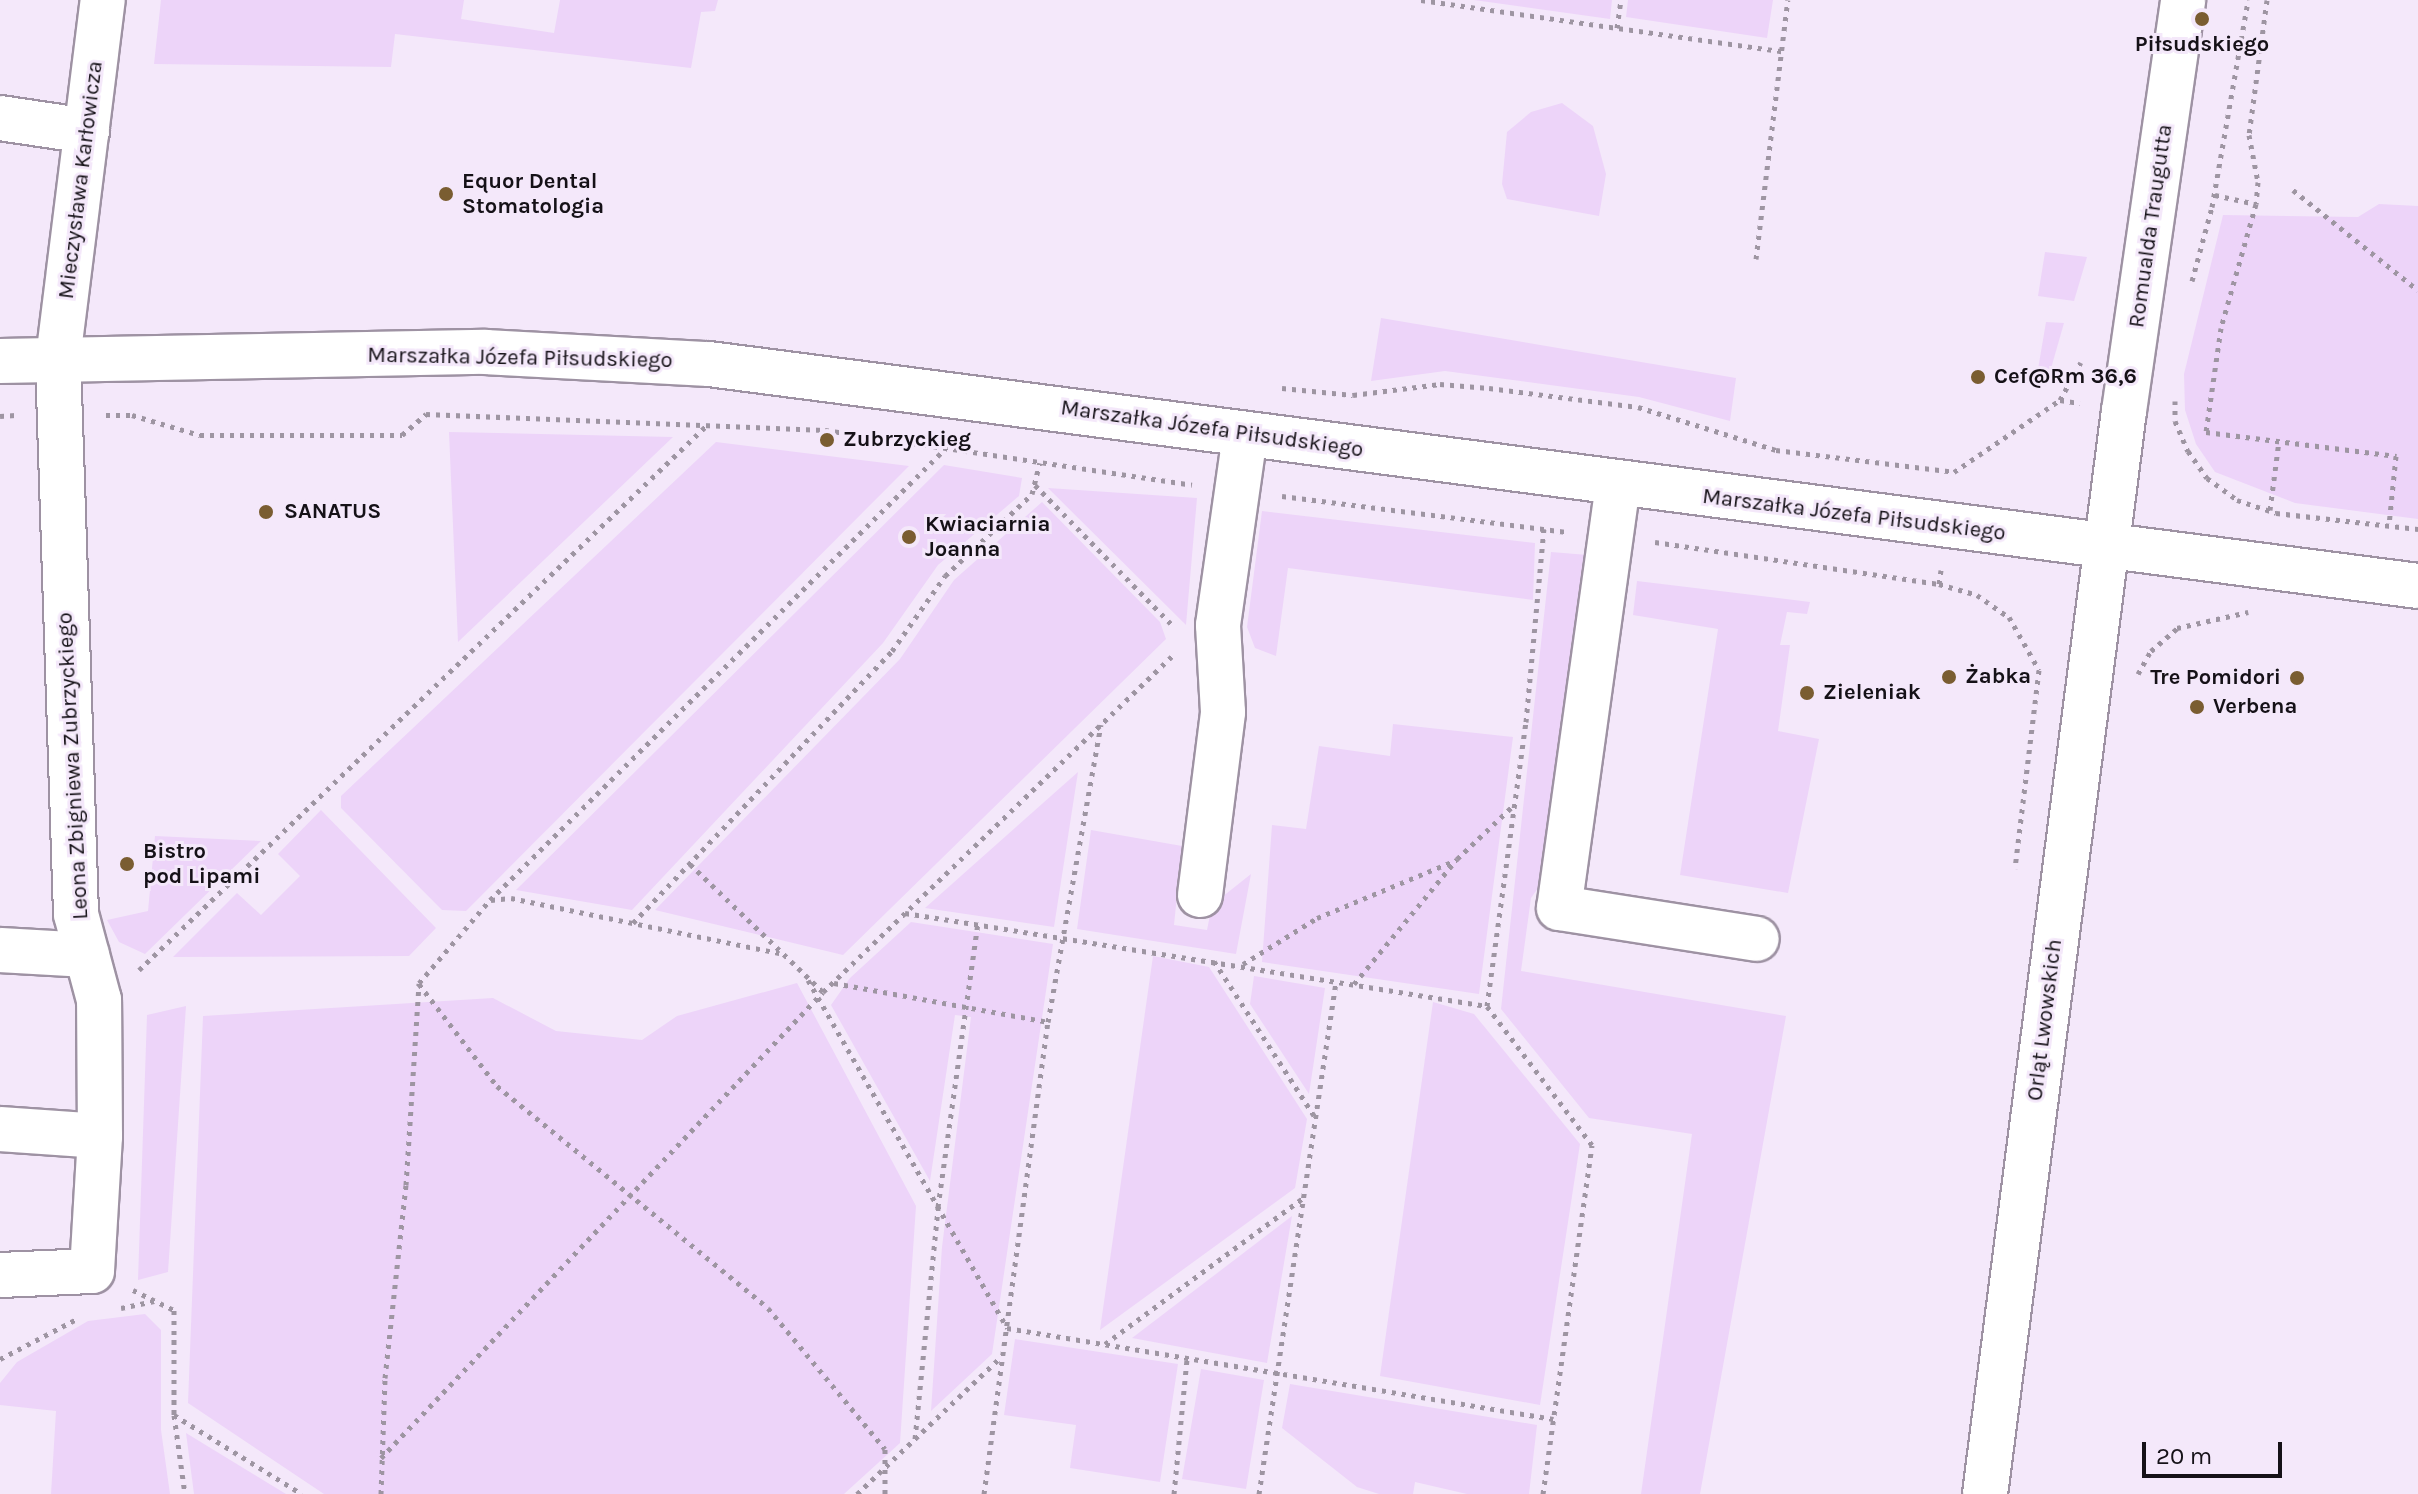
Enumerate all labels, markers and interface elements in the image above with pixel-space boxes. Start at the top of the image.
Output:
marker: Piłsudskiego [2193,10,2211,28]
place label: Piłsudskiego [2135,32,2269,58]
street label: Mieczysława Karłowicza [53,59,109,301]
street label: Romualda Traugutta [2124,123,2178,329]
place label: Equor Dental Stomatologia [462,168,604,220]
marker: Equor Dental Stomatologia [437,185,455,203]
street label: Marszałka Józefa Piłsudskiego [367,342,673,374]
place label: Cef@Rm 36,6 [1994,364,2137,390]
marker: Cef@Rm 36,6 [1969,368,1987,386]
street label: Marszałka Józefa Piłsudskiego [1059,395,1365,463]
place label: Zubrzyckieg [843,427,971,453]
marker: Zubrzyckieg [818,431,836,449]
street label: Marszałka Józefa Piłsudskiego [1701,483,2007,547]
place label: SANATUS [284,499,381,525]
marker: SANATUS [255,501,277,523]
place label: Kwiaciarnia Joanna [925,511,1050,562]
marker: Kwiaciarnia Joanna [900,528,918,546]
street label: Leona Zbigniewa Zubrzyckiego [52,612,94,920]
place label: Żabka [1965,664,2031,690]
place label: Tre Pomidori [2150,665,2281,691]
marker: Żabka [1940,668,1958,686]
marker: Tre Pomidori [2288,669,2306,687]
place label: Zieleniak [1823,680,1921,706]
marker: Zieleniak [1798,684,1816,702]
place label: Verbena [2213,694,2297,720]
marker: Verbena [2188,698,2206,716]
place label: Bistro pod Lipami [143,838,260,890]
marker: Bistro pod Lipami [118,855,136,873]
street label: Orląt Lwowskich [2022,938,2068,1102]
scale bar [2146,1426,2286,1476]
text: 20 m [2156,1442,2212,1470]

